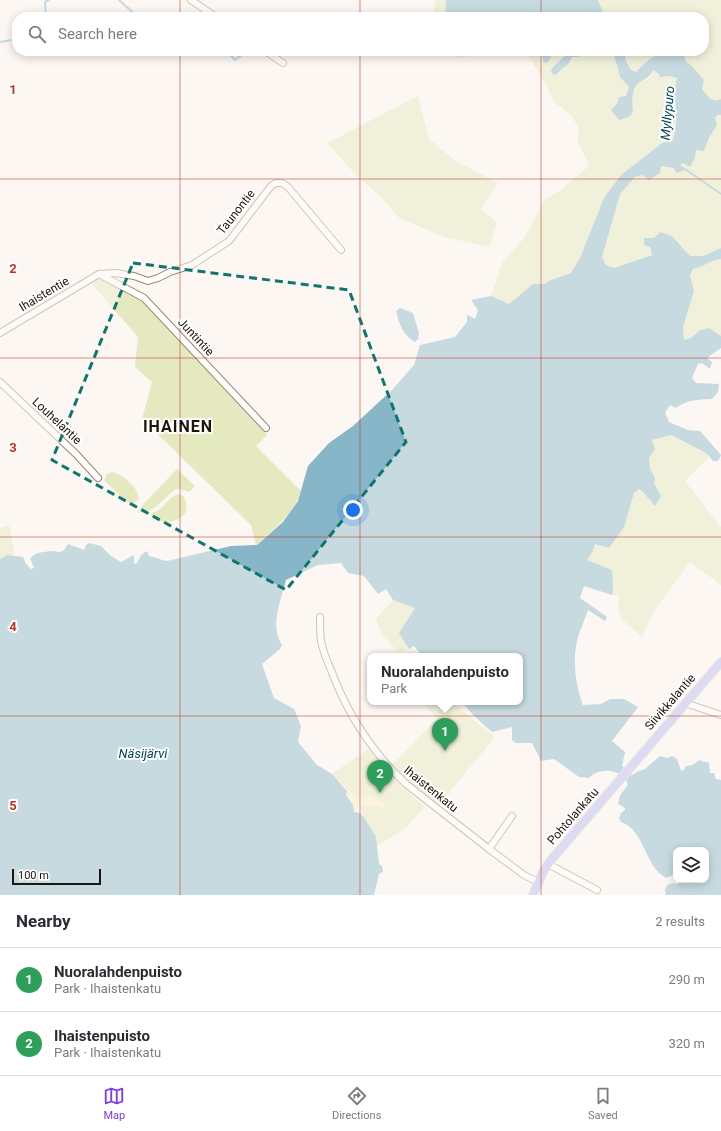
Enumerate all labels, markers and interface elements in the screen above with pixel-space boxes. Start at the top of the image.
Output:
search box [12,12,709,56]
icon: search [26,23,48,45]
text: Search here [58,25,137,43]
text: 1 [9,82,17,97]
water label: Myllypuro [658,85,677,141]
street label: Taunontie [214,187,258,237]
text: 2 [9,261,17,276]
street label: Ihaistentie [17,274,71,314]
street label: Juntintie [175,315,217,359]
street label: Louhelantie [29,395,85,447]
district label: IHAINEN [143,417,213,436]
text: 3 [9,440,17,455]
your location [343,500,363,520]
text: 4 [9,619,17,634]
popup [367,653,523,705]
text: Nuoralahdenpuisto [381,663,509,681]
street label: Siivikkalantie [642,671,698,733]
text: Park [381,681,407,696]
pin: 1 [432,718,458,751]
water label: Näsijärvi [119,746,168,761]
pin: 2 [367,760,393,793]
street label: Ihaistenkatu [401,763,461,815]
street label: Pohtolankatu [544,785,602,847]
text: 5 [9,798,17,813]
map controls [673,847,709,883]
button: layers [673,847,709,883]
scale bar [12,867,101,886]
text: 100 m [18,869,49,882]
text: Nearby [16,911,71,931]
text: 2 results [655,914,705,929]
text: Nuoralahdenpuisto [54,963,182,981]
text: 1 [25,972,33,987]
text: 290 m [668,972,705,987]
text: Park · Ihaistenkatu [54,981,161,996]
text: Ihaistenpuisto [54,1027,150,1045]
text: 2 [25,1036,33,1051]
text: 320 m [668,1036,705,1051]
text: Park · Ihaistenkatu [54,1045,161,1060]
tab: Map [103,1085,125,1122]
tab: Directions [332,1085,381,1122]
tab: Saved [588,1085,618,1122]

